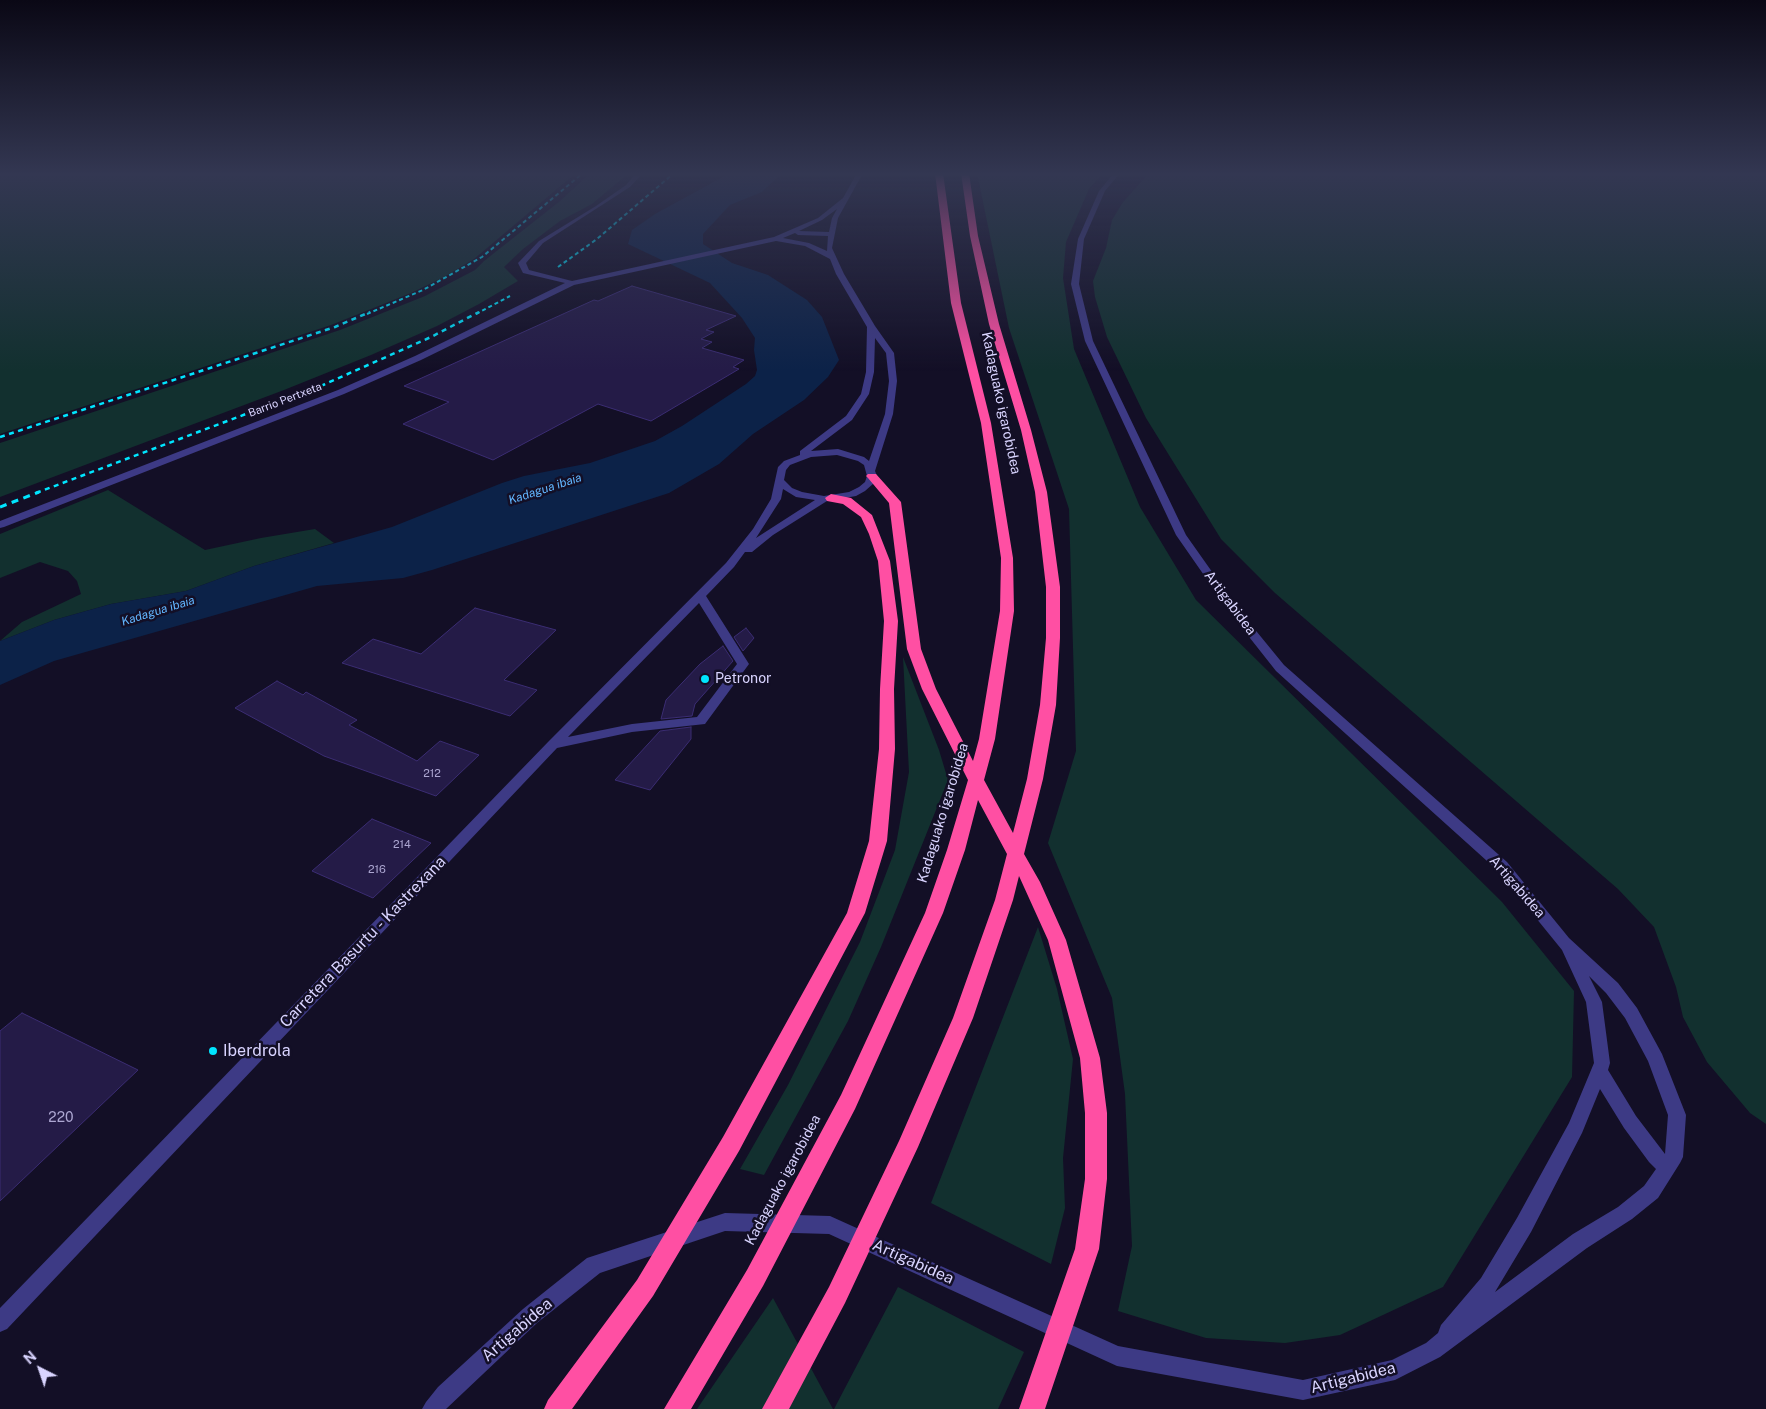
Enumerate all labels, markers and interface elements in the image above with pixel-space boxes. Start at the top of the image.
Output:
street label: Kadaguako igarobidea [978,330,1024,476]
street label: Barrio Pertxeta [246,380,324,420]
water label: Kadagua ibaia [507,470,583,508]
street label: Artigabidea [1200,568,1260,638]
water label: Kadagua ibaia [120,593,196,629]
place label: Petronor [715,671,772,687]
marker: Petronor [699,673,711,685]
street label: Kadaguako igarobidea [914,741,972,885]
house number: 212 [423,767,441,781]
house number: 214 [393,838,411,852]
street label: Carretera Basurtu - Kastrexana [276,852,450,1032]
street label: Artigabidea [1486,853,1548,921]
house number: 216 [368,863,386,877]
place label: Iberdrola [223,1041,291,1061]
marker: Iberdrola [207,1045,219,1057]
house number: 220 [48,1110,74,1126]
street label: Kadaguako igarobidea [741,1112,825,1248]
street label: Artigabidea [869,1236,957,1288]
street label: Artigabidea [478,1294,556,1366]
north arrow [15,1344,65,1394]
text: N [21,1348,40,1367]
street label: Artigabidea [1308,1358,1398,1398]

